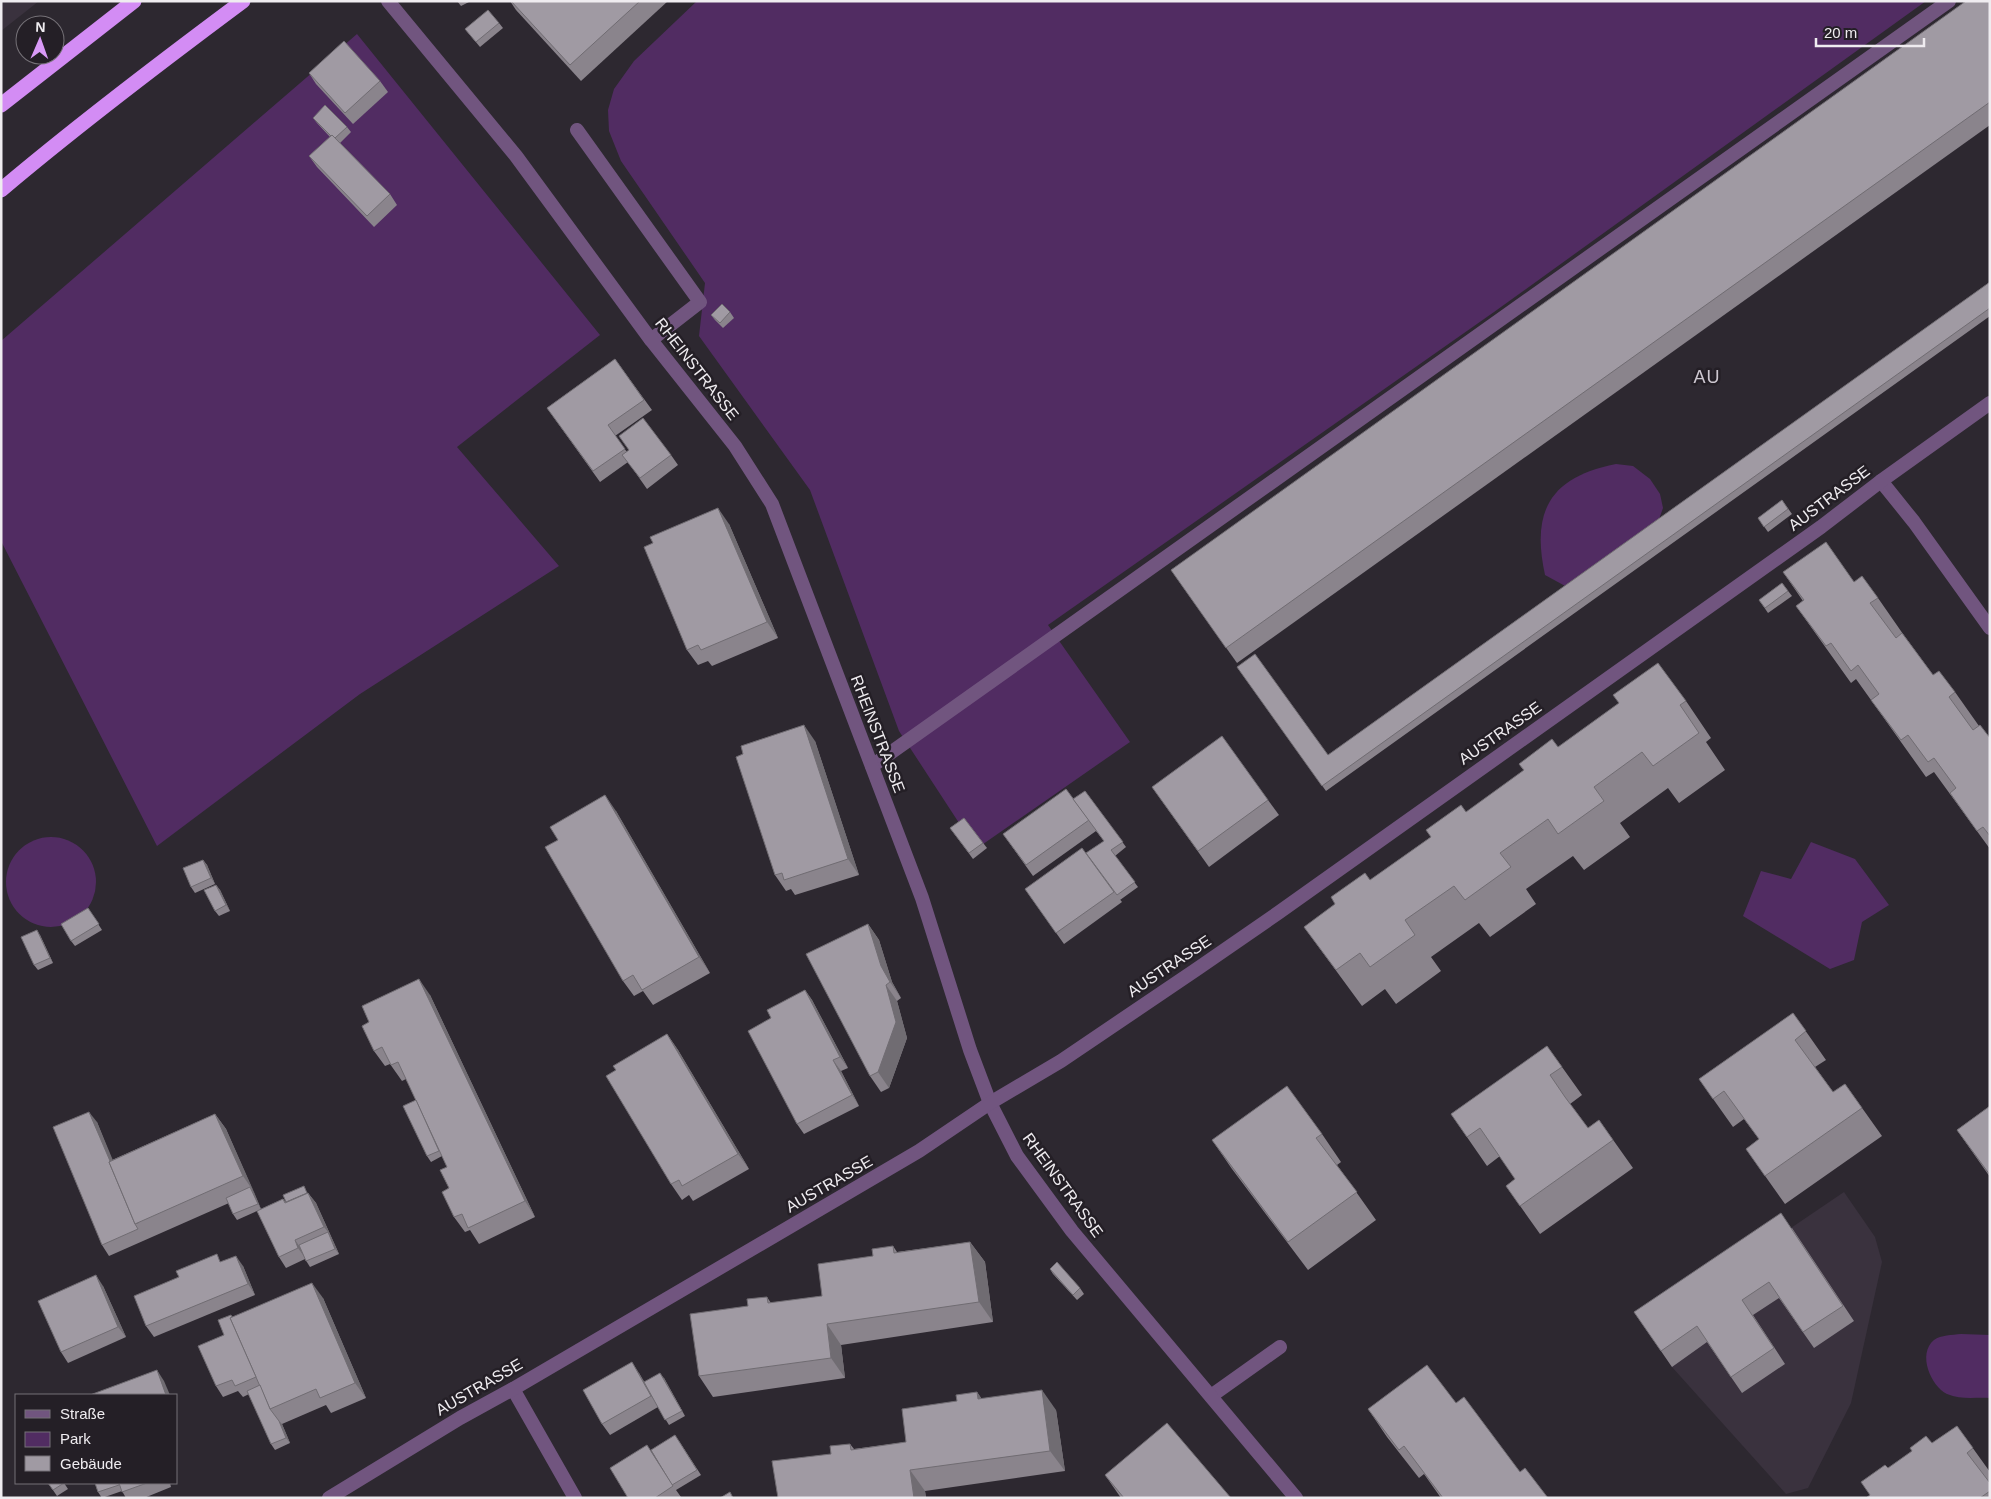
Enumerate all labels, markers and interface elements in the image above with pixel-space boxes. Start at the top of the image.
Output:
north arrow [15,15,65,65]
scale bar [1816,15,1924,47]
text: N [35,19,46,35]
text: 20 m [1824,24,1857,41]
street label: RHEINSTRASSE [652,315,742,423]
district label: AU [1693,367,1721,387]
street label: AUSTRASSE [1785,462,1873,534]
street label: RHEINSTRASSE [848,673,908,795]
street label: AUSTRASSE [1455,698,1545,768]
street label: AUSTRASSE [1124,932,1214,1000]
street label: RHEINSTRASSE [1020,1130,1106,1240]
street label: AUSTRASSE [783,1152,875,1216]
street label: AUSTRASSE [433,1355,525,1419]
legend [15,1394,178,1484]
text: Straße [60,1405,105,1422]
text: Park [60,1430,91,1447]
text: Gebäude [60,1455,122,1472]

